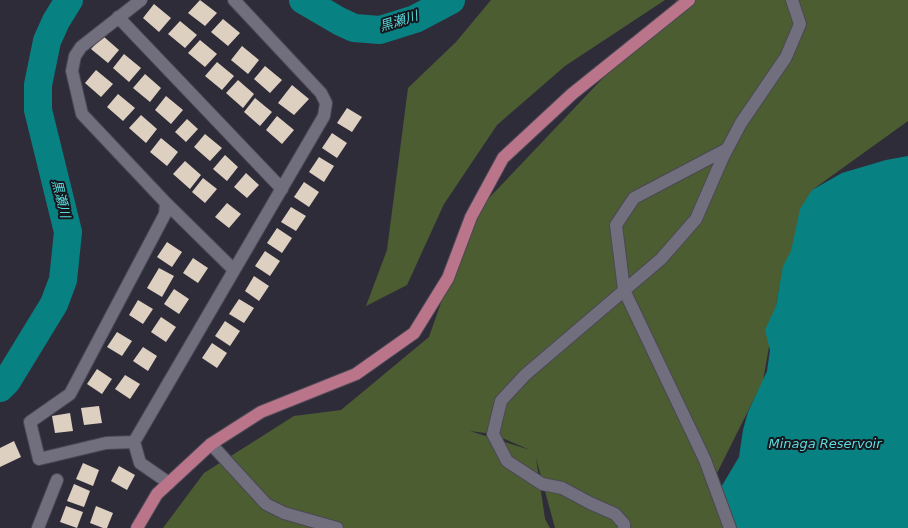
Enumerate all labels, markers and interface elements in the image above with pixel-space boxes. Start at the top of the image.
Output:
water label: 黒瀬川 [378,9,420,35]
water label: 黒瀬川 [48,178,72,220]
water label: Minaga Reservoir [768,437,882,453]

